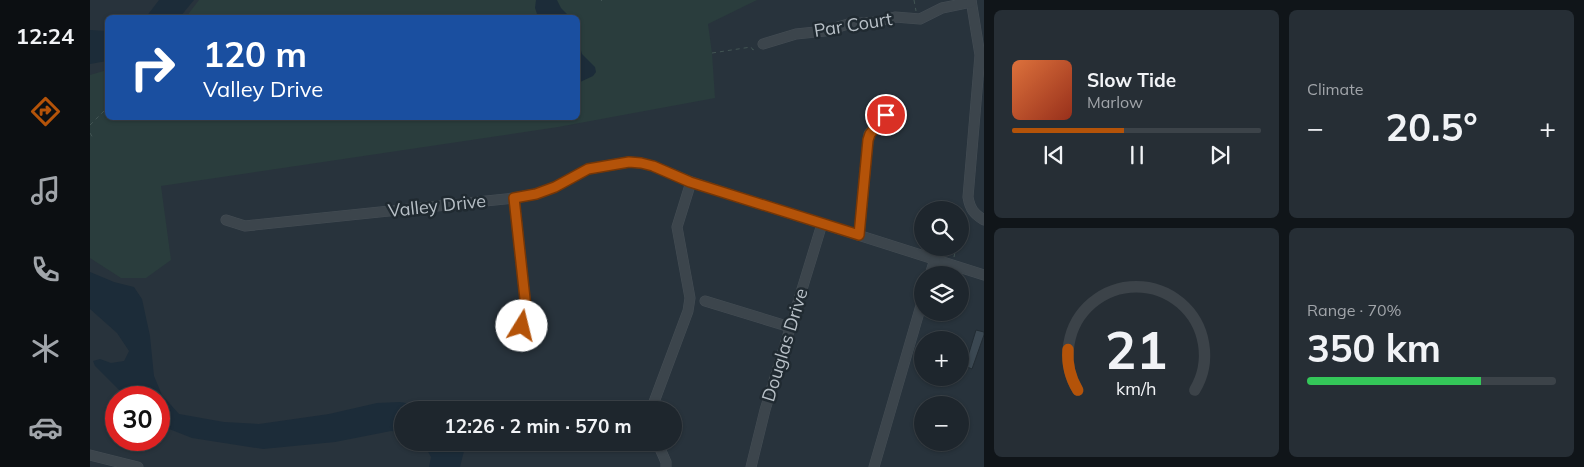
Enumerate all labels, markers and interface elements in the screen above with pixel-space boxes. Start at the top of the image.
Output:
street label: Par Court [812,7,894,42]
text: 12:24 [16,22,74,50]
text: 120 m [203,32,307,76]
icon: right [120,35,185,100]
text: Slow Tide [1087,68,1176,92]
text: Valley Drive [203,75,323,103]
text: Climate [1307,79,1363,99]
text: Marlow [1087,92,1143,112]
icon: directions [28,94,63,129]
pin [865,94,907,136]
icon: arrive [872,101,900,129]
text: 20.5° [1385,103,1478,151]
text: − [1307,110,1324,145]
text: + [1539,110,1556,145]
icon: previous [1040,141,1068,169]
icon: pause [1123,141,1151,169]
icon: next [1206,141,1234,169]
icon: music [28,173,63,208]
street label: Valley Drive [387,189,487,222]
map controls [914,201,969,451]
button: search [914,201,969,256]
icon: phone [28,252,63,287]
button: layers [914,266,969,321]
street label: Douglas Drive [756,285,813,404]
position arrow [495,299,547,351]
text: Range · 70% [1307,300,1402,320]
text: 21 [1105,317,1168,382]
text: 350 km [1307,324,1441,372]
icon: climate [28,331,63,366]
button: + [914,331,969,386]
text: km/h [1116,377,1157,399]
speed limit sign: 30 [105,386,170,451]
button: − [914,396,969,451]
icon: car [28,410,63,445]
text: 12:26 · 2 min · 570 m [444,414,632,438]

